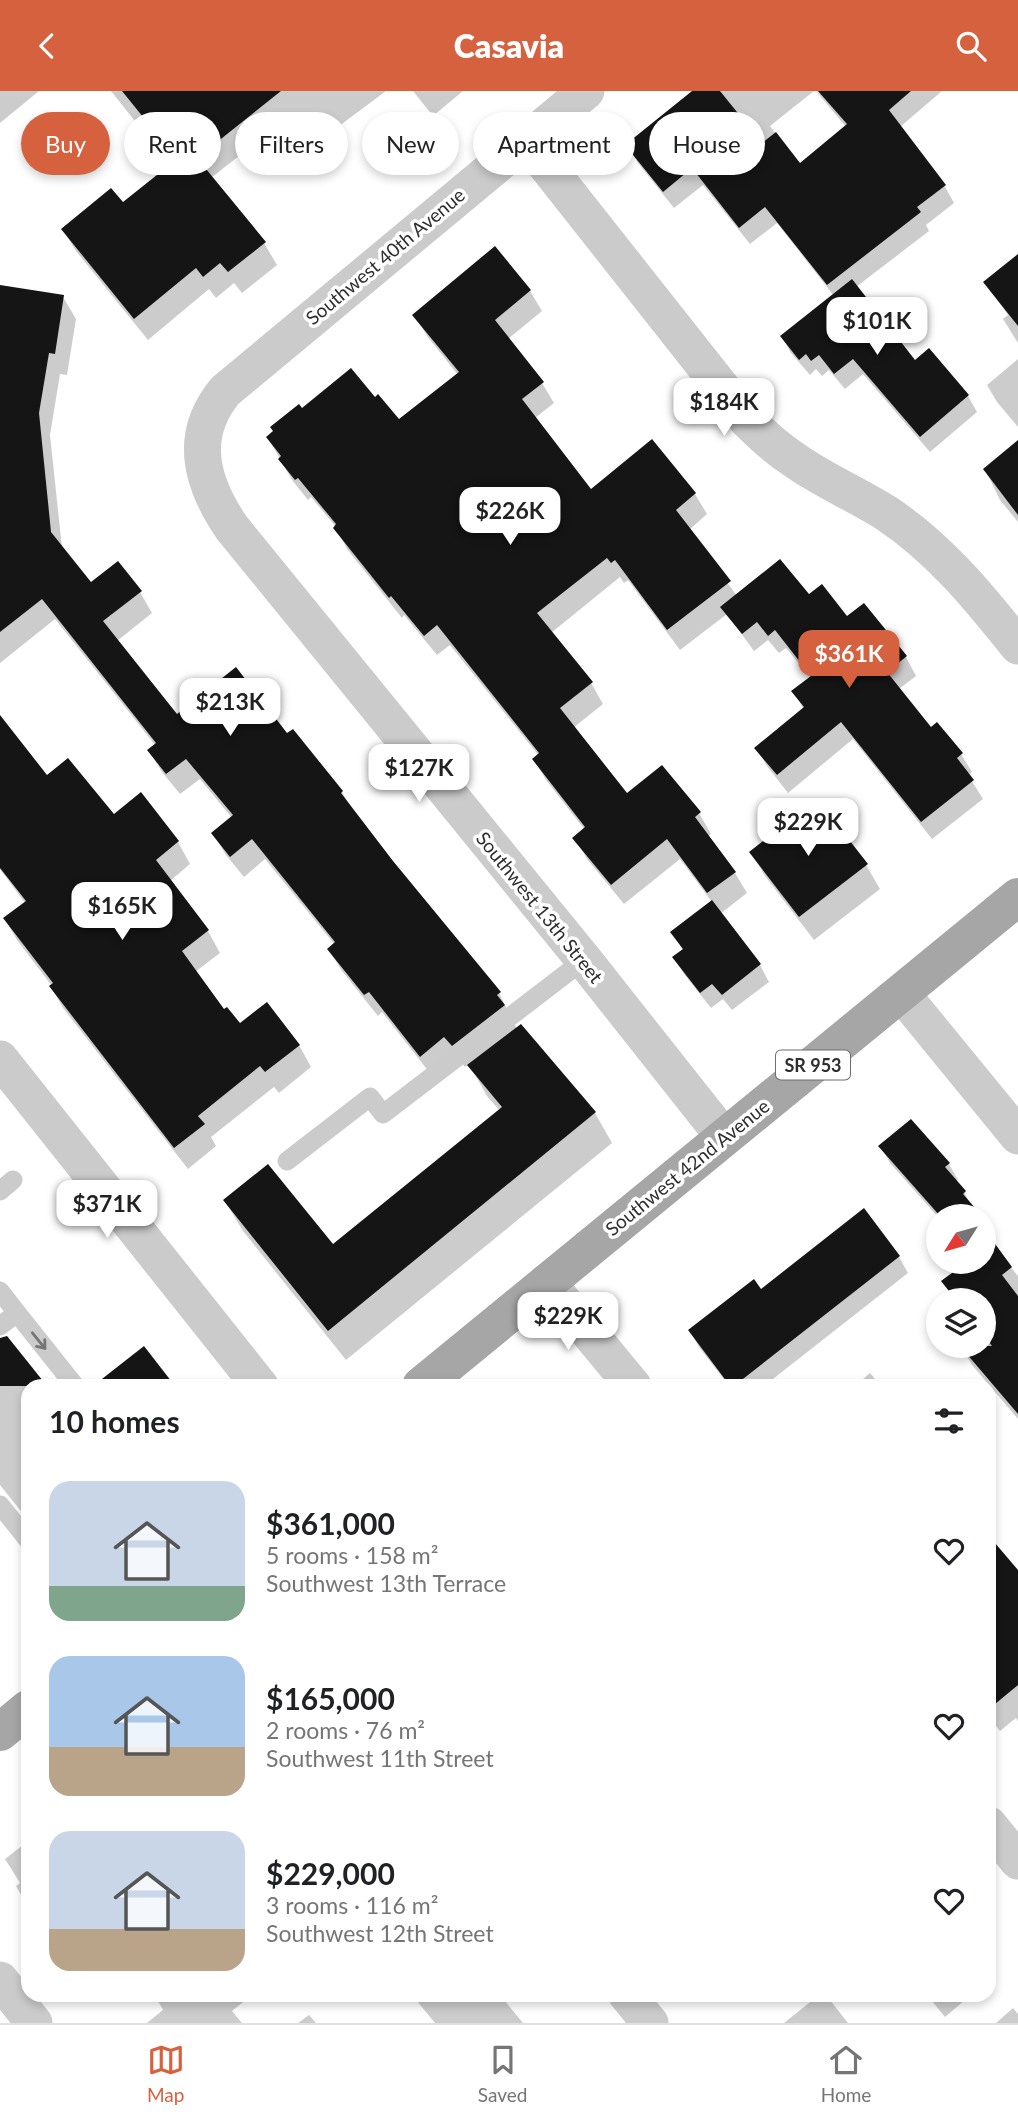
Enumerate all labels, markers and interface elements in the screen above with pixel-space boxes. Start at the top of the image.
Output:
text: Casavia [454,26,564,65]
icon: back [28,27,66,65]
icon: search [952,27,990,65]
chip: Buy [21,112,110,175]
chip: Rent [124,112,221,175]
chip: Filters [235,112,348,175]
chip: New [362,112,459,175]
chip: Apartment [473,112,635,175]
chip: House [649,112,765,175]
street label: Southwest 40th Avenue [301,183,469,329]
pin: $101K [828,297,926,357]
text: $101K [842,306,912,334]
pin: $184K [675,379,773,438]
text: $184K [689,387,759,415]
pin: $226K [461,487,559,547]
text: $226K [475,496,545,524]
pin: $361K [800,631,898,690]
text: $361K [814,639,884,667]
pin: $213K [181,679,279,738]
text: $213K [195,687,265,715]
pin: $127K [370,745,468,804]
text: $127K [384,753,454,781]
pin: $229K [759,799,857,858]
text: $229K [773,807,843,835]
street label: Southwest 13th Street [472,827,608,987]
pin: $165K [73,883,171,942]
text: $165K [87,891,157,919]
road number: SR 953 [776,1050,850,1079]
street label: Southwest 42nd Avenue [600,1094,774,1240]
pin: $371K [58,1181,156,1240]
text: $371K [72,1189,142,1217]
north arrow [926,1204,996,1274]
map controls [926,1204,996,1358]
button: layers [926,1288,996,1358]
pin: $229K [519,1293,617,1352]
text: $229K [533,1301,603,1329]
one-way arrow [32,1331,47,1349]
icon: filters [930,1402,968,1440]
text: 10 homes [49,1403,180,1439]
text: $361,000 [266,1505,395,1541]
icon: home [105,1509,189,1593]
icon: heart [930,1532,968,1570]
text: 5 rooms · 158 m² [266,1541,438,1569]
text: Southwest 13th Terrace [266,1569,506,1597]
text: $165,000 [266,1680,395,1716]
icon: home [105,1684,189,1768]
icon: heart [930,1707,968,1745]
text: 2 rooms · 76 m² [266,1716,425,1744]
text: Southwest 11th Street [266,1744,494,1772]
text: $229,000 [266,1855,395,1891]
icon: home [105,1859,189,1943]
icon: heart [930,1882,968,1920]
text: 3 rooms · 116 m² [266,1891,438,1919]
text: Southwest 12th Street [266,1919,494,1947]
tab: Map [147,2041,185,2106]
tab: Saved [478,2041,527,2106]
tab: Home [821,2041,871,2106]

